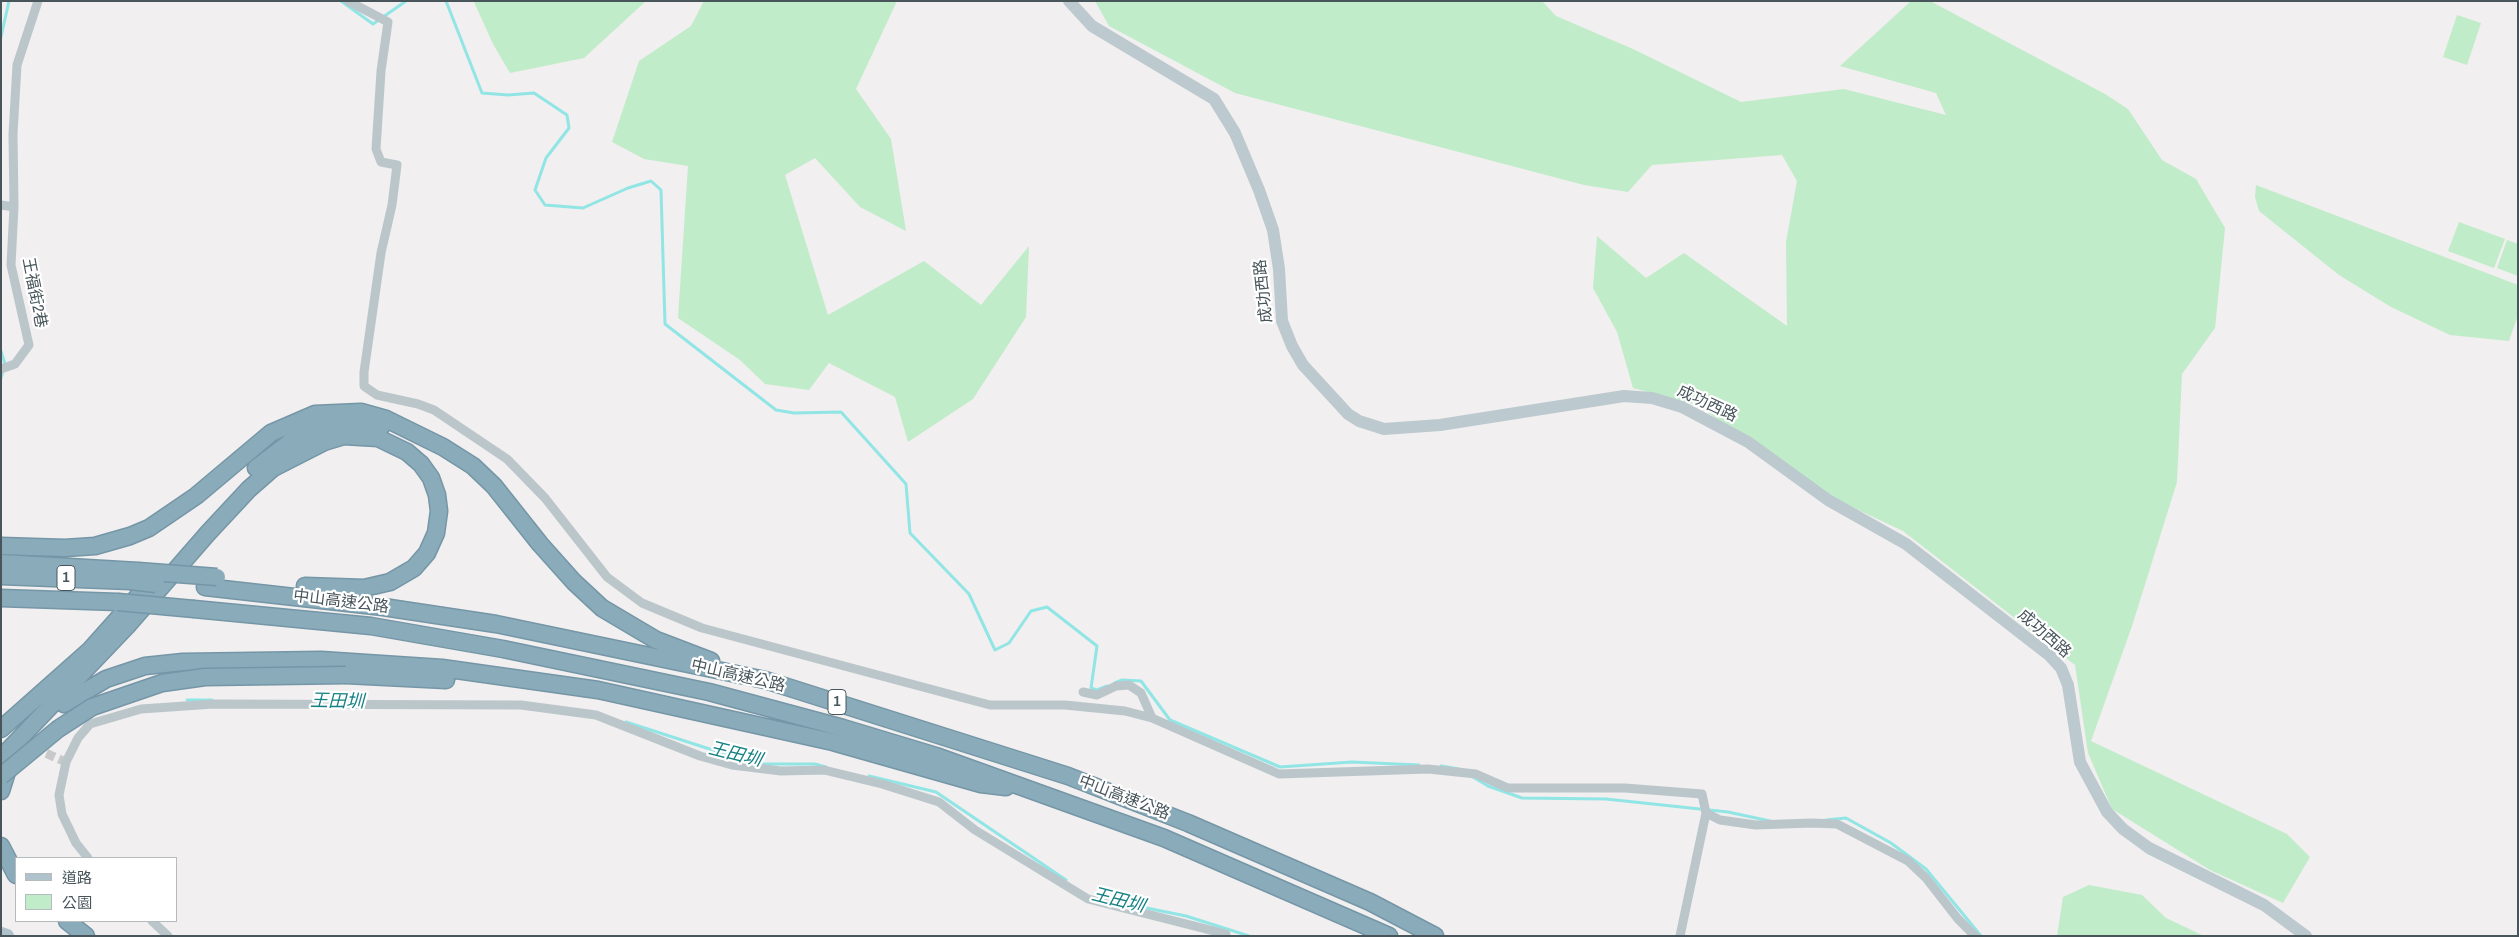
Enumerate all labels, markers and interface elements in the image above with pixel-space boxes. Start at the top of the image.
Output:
street label: 王福街2巷 [18,256,50,330]
street label: 成功西路 [1251,258,1277,324]
street label: 成功西路 [1674,382,1740,426]
road number: 1 [57,566,75,590]
street label: 中山高速公路 [292,587,390,617]
street label: 成功西路 [2014,606,2074,662]
street label: 中山高速公路 [689,656,787,696]
road number: 1 [828,690,846,714]
water label: 王田圳 [310,691,364,713]
water label: 王田圳 [706,738,764,772]
street label: 中山高速公路 [1076,772,1172,824]
legend [15,857,178,922]
text: 道路 [62,867,92,888]
water label: 王田圳 [1089,884,1147,918]
text: 公園 [62,892,92,913]

